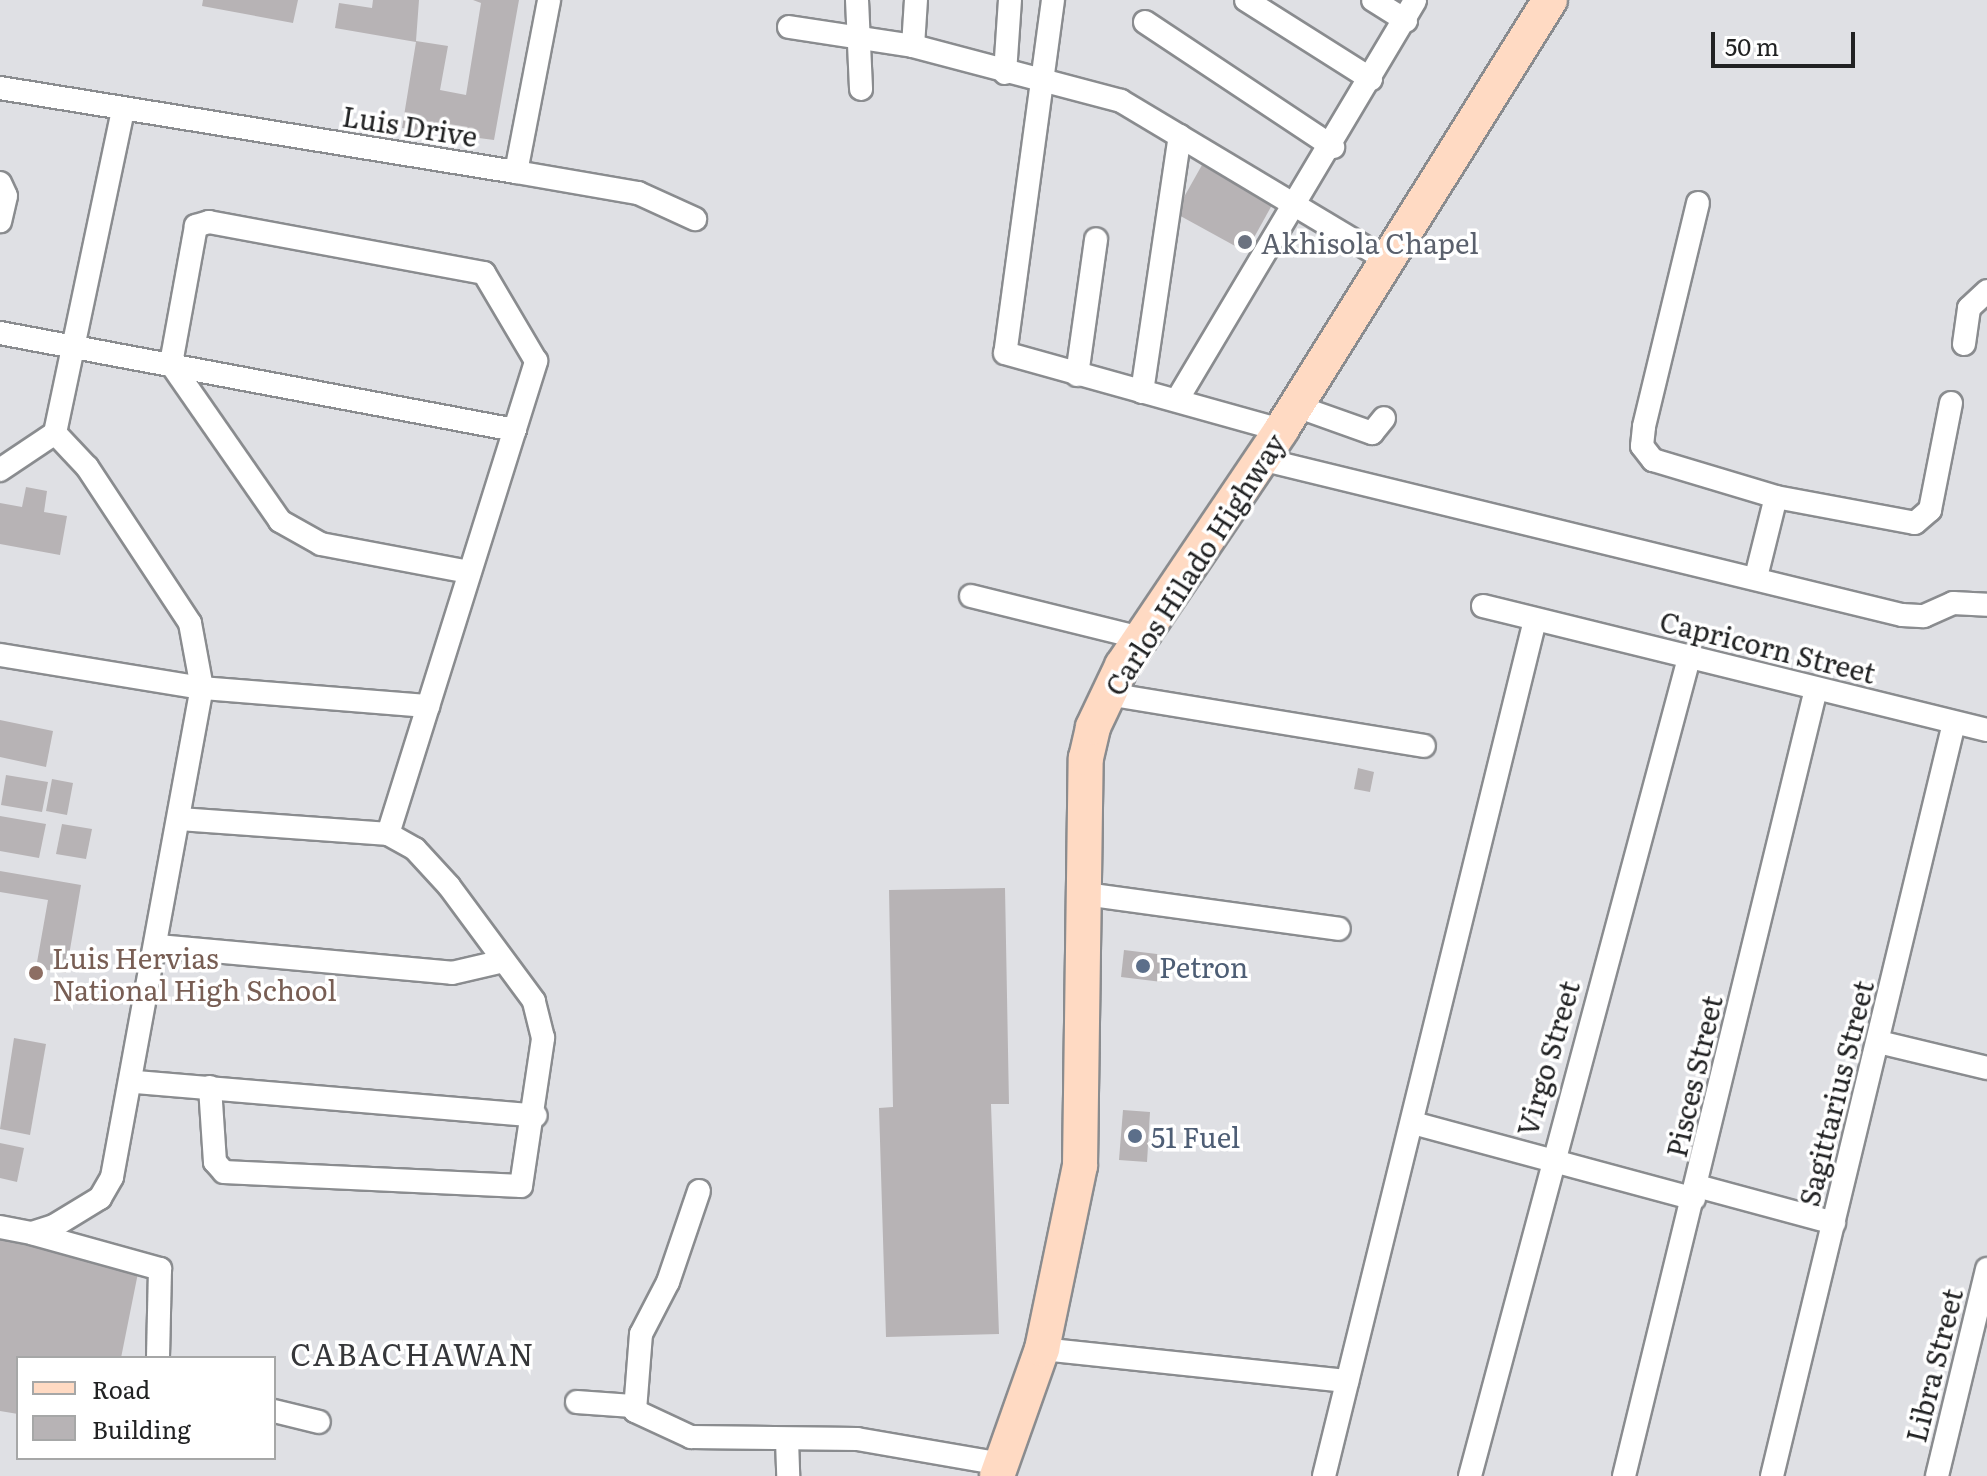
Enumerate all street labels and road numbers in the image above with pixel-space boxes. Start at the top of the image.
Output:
street label: Luis Drive [340,98,480,152]
street label: Carlos Hilado Highway [1097,427,1291,701]
street label: Capricorn Street [1657,603,1879,689]
street label: Virgo Street [1509,976,1585,1140]
street label: Sagittarius Street [1791,977,1879,1209]
street label: Pisces Street [1658,992,1728,1160]
street label: Libra Street [1898,1285,1968,1445]

